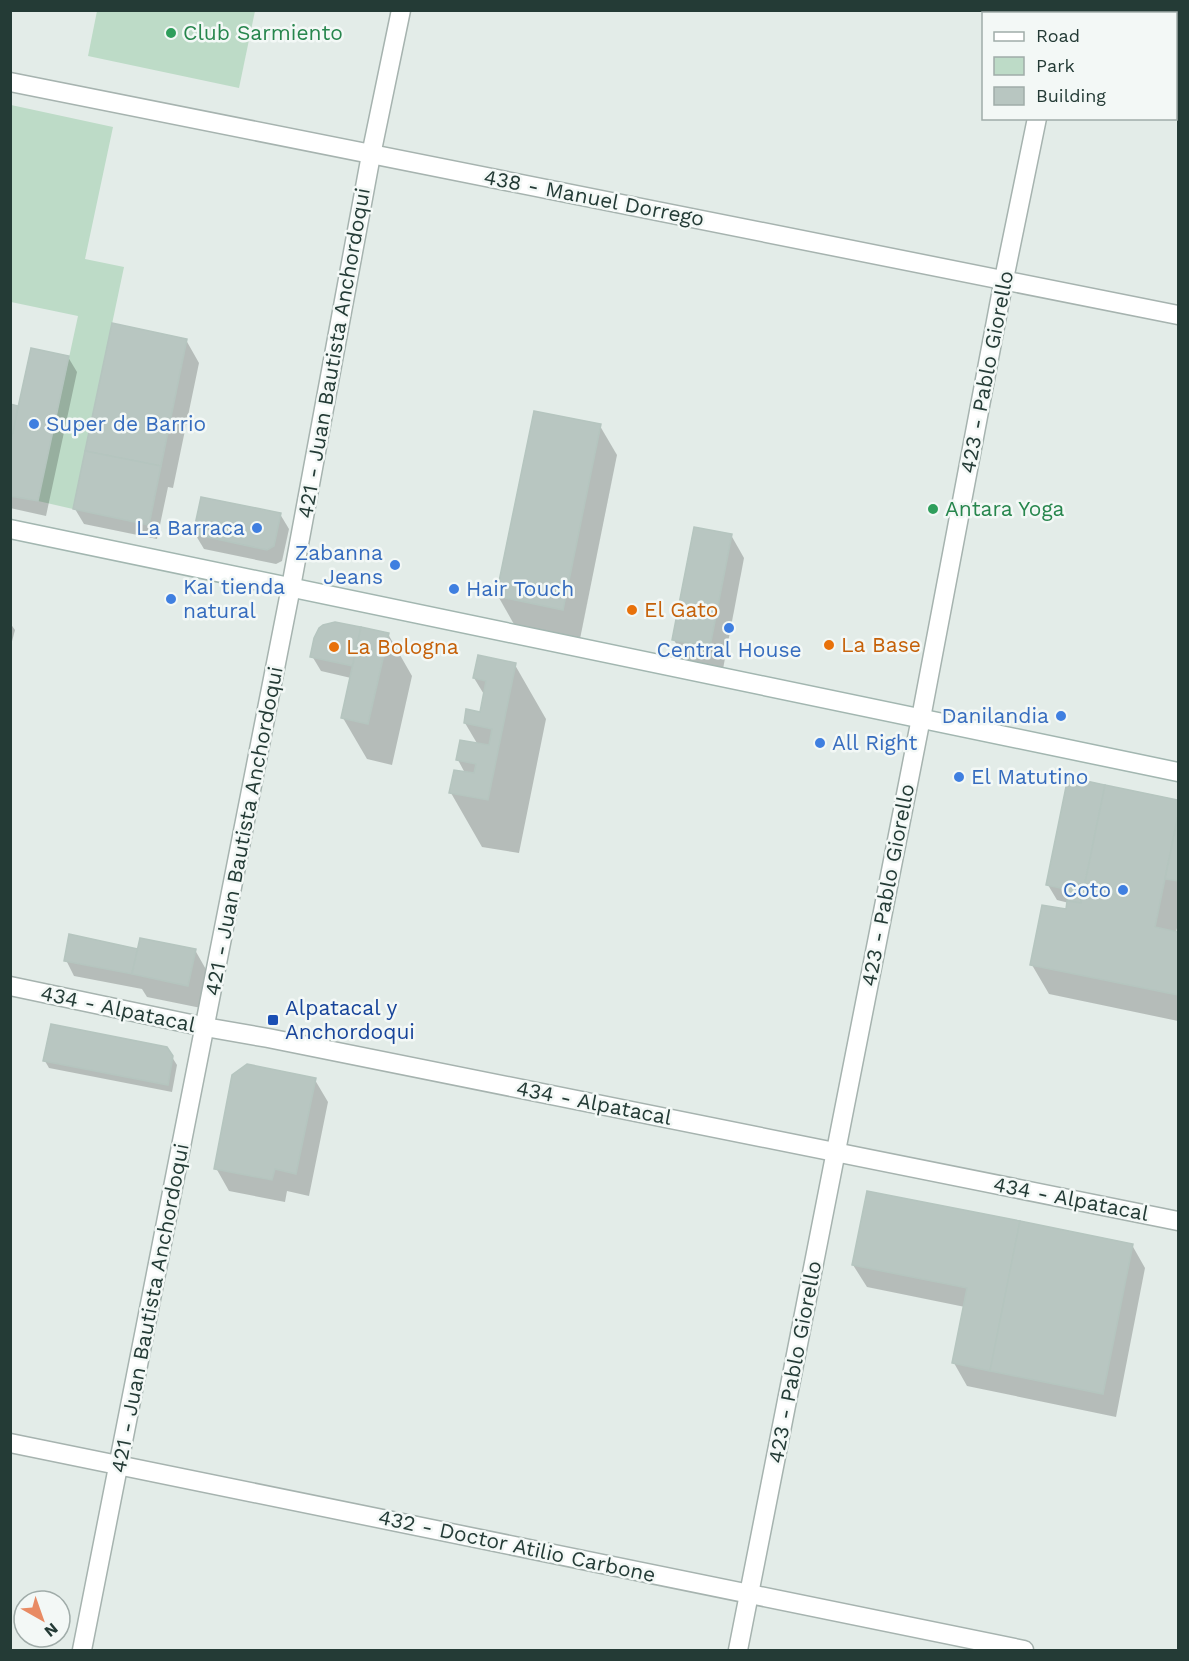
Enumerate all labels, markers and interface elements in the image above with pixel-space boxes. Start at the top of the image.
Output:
legend [982,12,1177,120]
place label: Club Sarmiento [183,20,343,45]
text: Road [1036,25,1080,46]
marker: Club Sarmiento [164,26,178,40]
text: Park [1036,55,1075,76]
text: Building [1036,85,1106,106]
street label: 438 - Manuel Dorrego [482,164,706,231]
street label: 421 - Juan Bautista Anchordoqui [292,186,375,520]
street label: 423 - Pablo Giorello [955,269,1018,475]
place label: Super de Barrio [46,411,206,436]
marker: Super de Barrio [27,417,41,431]
place label: Antara Yoga [945,496,1065,521]
marker: Antara Yoga [926,502,940,516]
place label: La Barraca [136,515,245,540]
marker: La Barraca [250,521,264,535]
place label: Zabanna Jeans [295,540,383,589]
marker: Zabanna Jeans [388,558,402,572]
place label: Kai tienda natural [183,574,285,623]
place label: Hair Touch [466,576,574,601]
marker: Hair Touch [447,582,461,596]
marker: Kai tienda natural [164,592,178,606]
place label: El Gato [644,597,718,622]
marker: El Gato [625,603,639,617]
marker: Central House [722,621,736,635]
place label: La Base [841,632,921,657]
place label: La Bologna [346,634,459,659]
place label: Central House [656,637,802,662]
marker: La Base [822,638,836,652]
marker: La Bologna [327,640,341,654]
street label: 421 - Juan Bautista Anchordoqui [199,664,288,998]
place label: Danilandia [941,703,1049,728]
marker: Danilandia [1054,709,1068,723]
place label: All Right [832,730,918,755]
marker: All Right [813,736,827,750]
place label: El Matutino [971,764,1088,789]
marker: El Matutino [952,770,966,784]
street label: 423 - Pablo Giorello [856,782,919,988]
place label: Coto [1063,877,1111,902]
marker: Coto [1116,883,1130,897]
street label: 434 - Alpatacal [38,980,198,1037]
place label: Alpatacal y Anchordoqui [285,995,415,1044]
marker: Alpatacal y Anchordoqui [266,1013,280,1027]
street label: 434 - Alpatacal [514,1075,674,1130]
street label: 421 - Juan Bautista Anchordoqui [105,1141,194,1475]
street label: 434 - Alpatacal [991,1171,1151,1226]
street label: 423 - Pablo Giorello [763,1259,826,1465]
street label: 432 - Doctor Atilio Carbone [376,1504,658,1587]
north arrow [12,1589,72,1649]
text: N [41,1619,62,1641]

